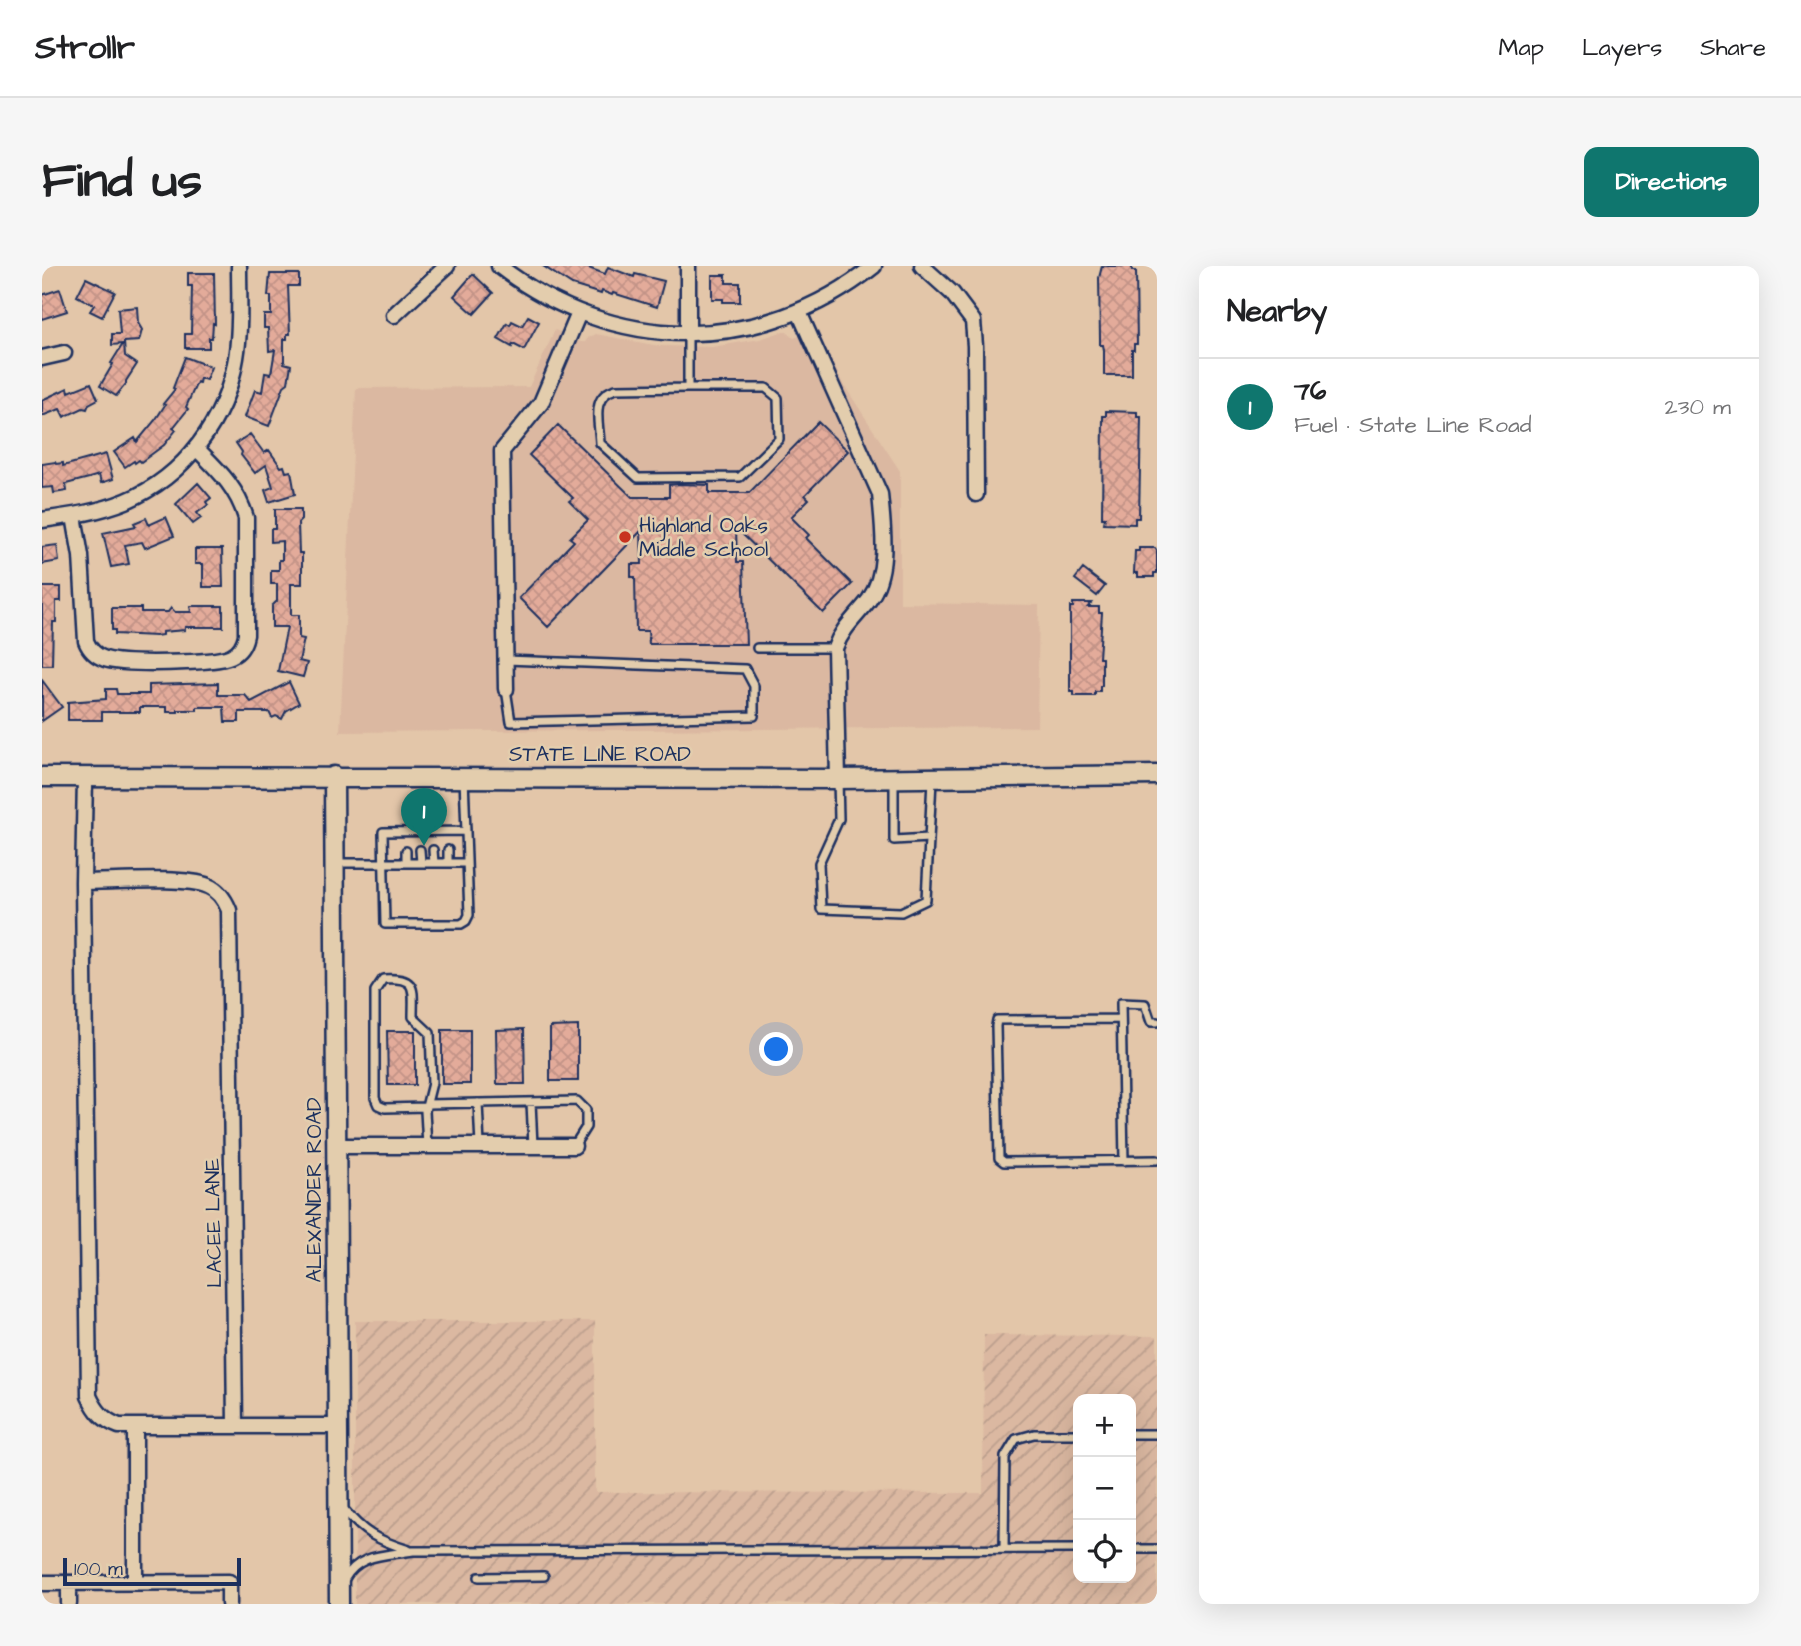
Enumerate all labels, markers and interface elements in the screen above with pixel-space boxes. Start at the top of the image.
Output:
text: Strollr [35,25,135,71]
text: Map [1499,31,1544,65]
text: Layers [1582,31,1662,65]
text: Share [1700,31,1766,65]
button: Directions [1584,147,1759,217]
text: Find us [42,148,202,216]
text: Nearby [1227,291,1327,333]
text: 76 [1294,373,1326,409]
text: 1 [1249,391,1251,423]
text: 230 m [1665,391,1731,423]
text: Fuel · State Line Road [1294,409,1531,441]
place label: Highland Oaks Middle School [639,511,768,564]
marker: Highland Oaks Middle School [617,529,633,545]
street label: STATE LINE ROAD [509,740,691,769]
pin: 1 [401,788,447,846]
your location [759,1032,793,1066]
street label: ALEXANDER ROAD [300,1097,329,1283]
street label: LACEE LANE [198,1157,229,1288]
map controls [1073,1394,1136,1583]
button: + [1073,1394,1136,1457]
button: − [1073,1457,1136,1520]
button: locate [1073,1520,1136,1583]
scale bar [63,1555,242,1587]
text: 100 m [74,1556,123,1583]

